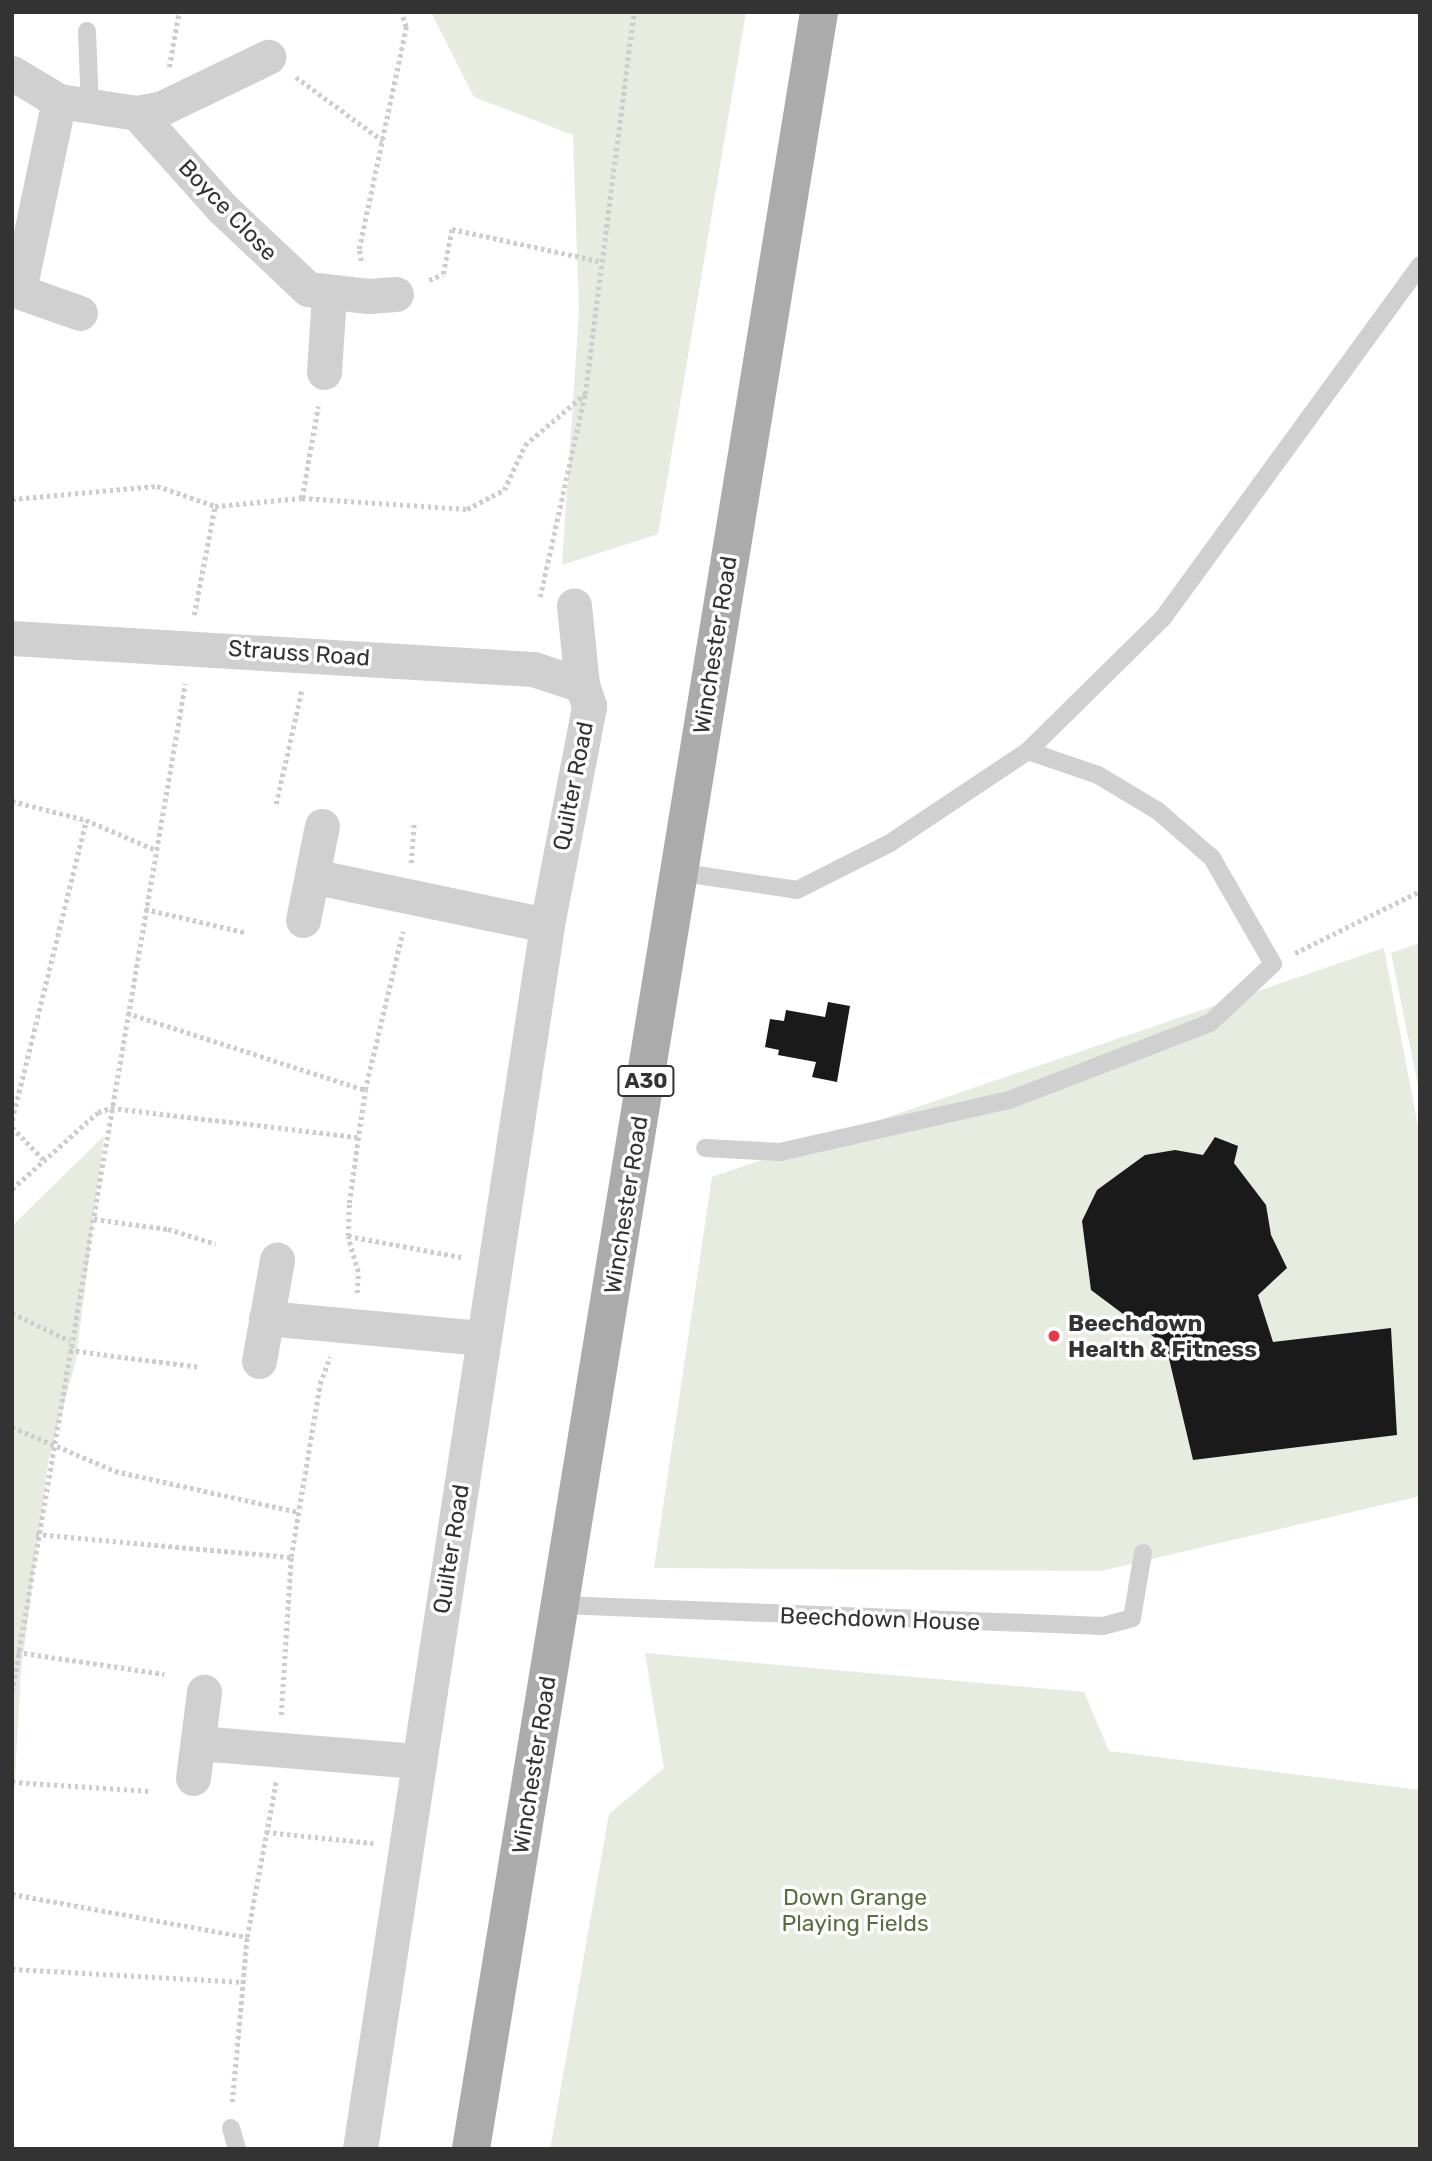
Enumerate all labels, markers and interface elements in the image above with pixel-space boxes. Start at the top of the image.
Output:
street label: Boyce Close [173,154,283,266]
street label: Winchester Road [687,554,743,736]
street label: Strauss Road [227,634,371,672]
street label: Quilter Road [547,719,599,853]
road number: A30 [616,1064,676,1098]
street label: Winchester Road [598,1114,654,1296]
place label: Beechdown Health & Fitness [1068,1309,1257,1363]
marker: Beechdown Health & Fitness [1046,1328,1062,1344]
street label: Quilter Road [427,1482,475,1616]
street label: Beechdown House [779,1602,981,1636]
street label: Winchester Road [506,1674,562,1856]
park label: Down Grange Playing Fields [781,1883,929,1937]

